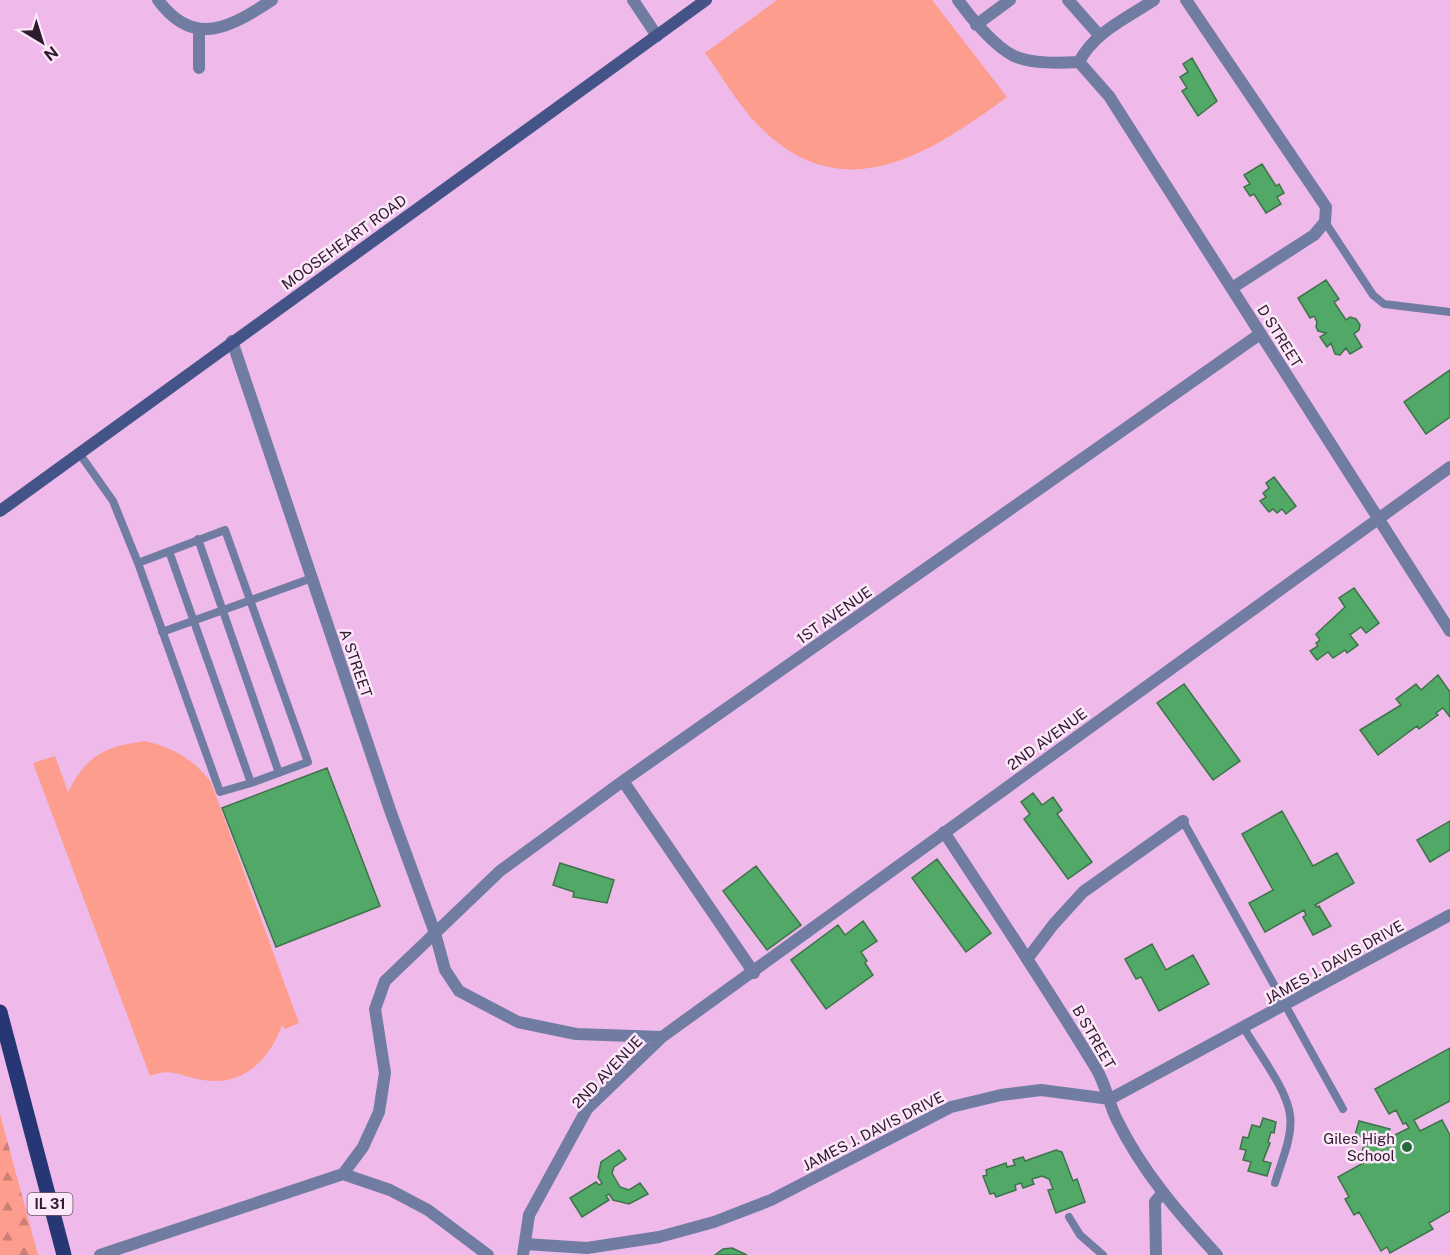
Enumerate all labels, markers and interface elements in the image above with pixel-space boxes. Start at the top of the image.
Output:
north arrow [12,12,72,72]
text: N [40,42,62,65]
street label: MOOSEHEART ROAD [278,191,410,293]
street label: D STREET [1254,301,1306,371]
street label: 1ST AVENUE [793,583,875,647]
street label: A STREET [336,627,376,699]
street label: 2ND AVENUE [1004,705,1090,773]
street label: JAMES J. DAVIS DRIVE [1262,917,1406,1007]
street label: B STREET [1069,1002,1119,1072]
street label: 2ND AVENUE [568,1032,646,1112]
street label: JAMES J. DAVIS DRIVE [800,1088,946,1174]
place label: Giles High School [1323,1130,1395,1164]
marker: Giles High School [1400,1140,1414,1154]
road number: IL 31 [28,1193,72,1215]

